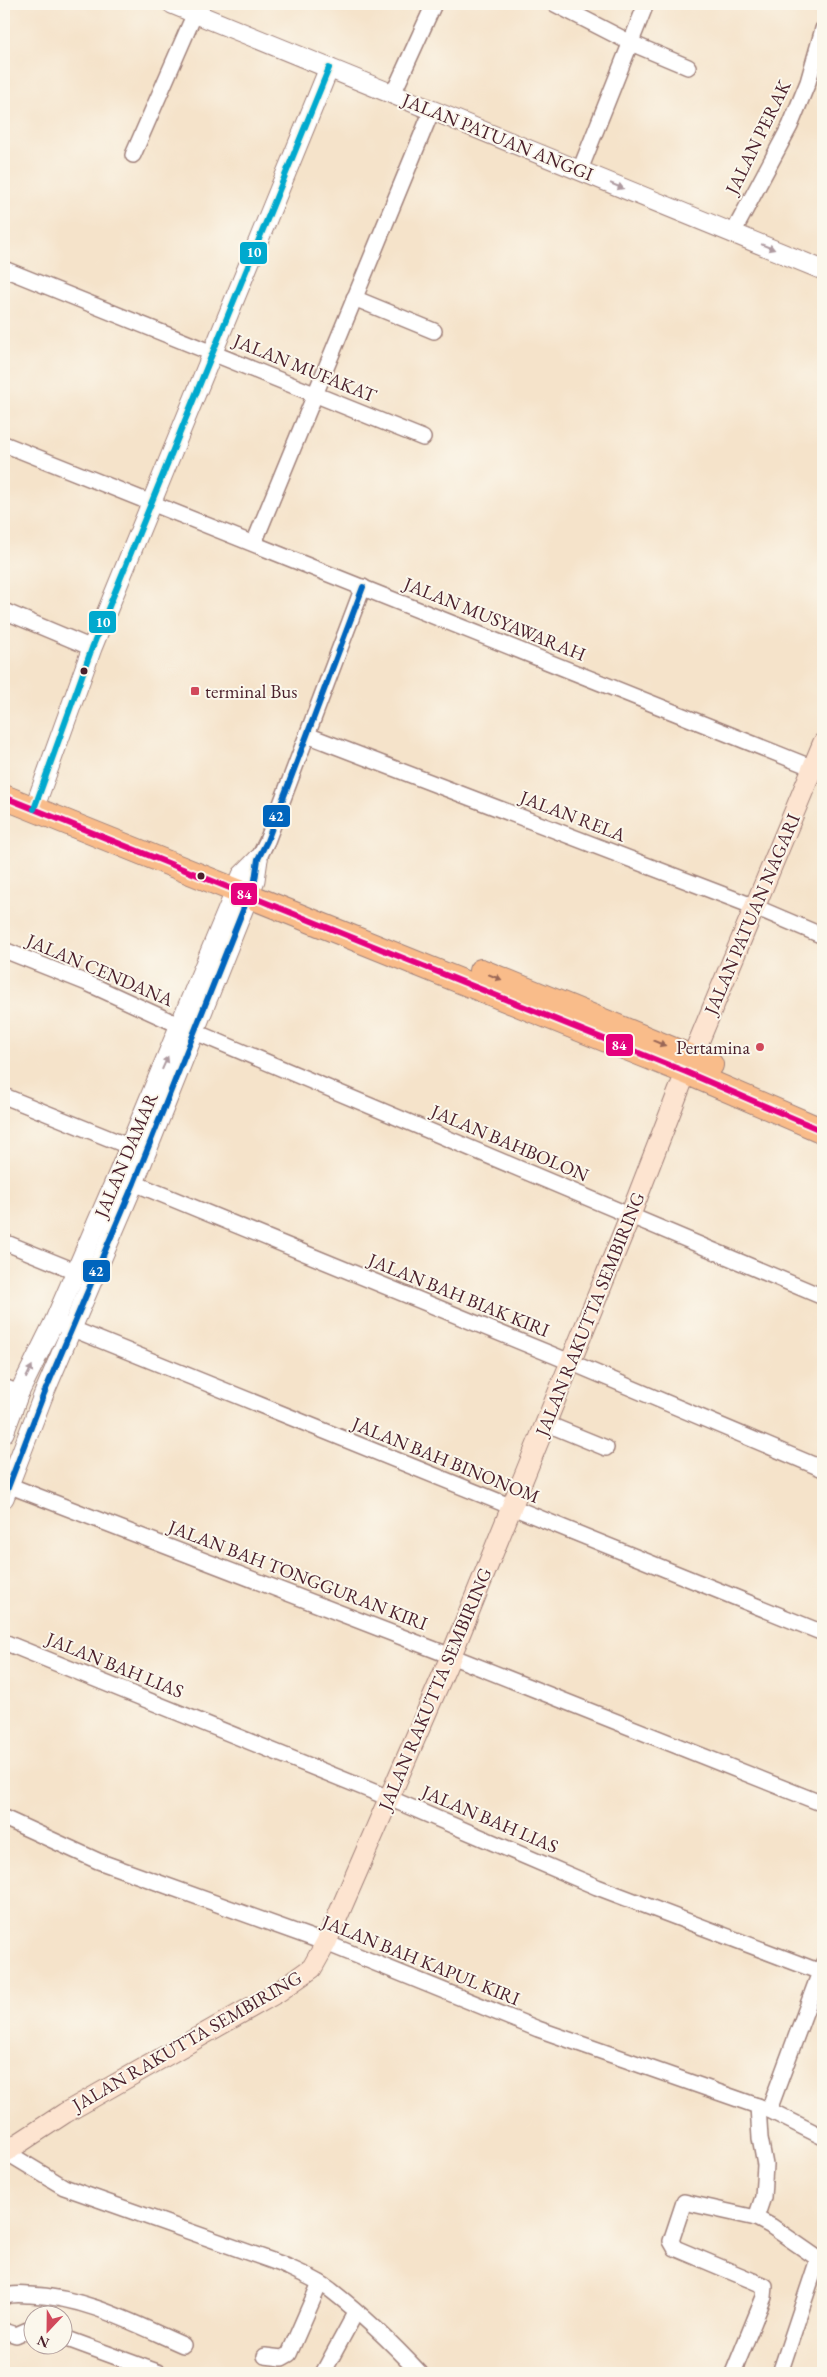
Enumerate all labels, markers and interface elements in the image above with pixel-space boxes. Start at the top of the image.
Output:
street label: JALAN PERAK [719,75,797,200]
street label: JALAN PATUAN ANGGI [397,86,598,187]
one-way arrow [610,182,625,190]
line badge: 10 [239,241,268,265]
text: 10 [247,243,262,261]
one-way arrow [761,243,776,251]
street label: JALAN MUFAKAT [228,327,381,408]
street label: JALAN MUSYAWARAH [398,570,590,667]
line badge: 10 [88,610,117,634]
text: 10 [96,613,111,631]
unlabelled marker [79,666,89,676]
place label: terminal Bus [205,679,297,704]
marker: terminal Bus [189,685,201,697]
street label: JALAN RELA [515,784,630,848]
line badge: 42 [262,804,291,828]
text: 42 [269,807,284,825]
street label: JALAN PATUAN NAGARI [697,809,806,1020]
unlabelled marker [196,871,206,881]
line badge: 84 [230,882,258,906]
text: 84 [237,885,252,903]
street label: JALAN CENDANA [21,927,178,1013]
one-way arrow [488,973,502,981]
line badge: 84 [605,1033,634,1057]
place label: Pertamina [676,1035,750,1060]
text: 84 [612,1036,627,1054]
one-way arrow [652,1040,666,1048]
marker: Pertamina [754,1041,766,1053]
one-way arrow [161,1056,169,1070]
street label: JALAN DAMAR [88,1088,164,1223]
street label: JALAN BAHBOLON [426,1098,593,1187]
street label: JALAN RAKUTTA SEMBIRING [529,1188,651,1442]
street label: JALAN BAH BIAK KIRI [363,1246,554,1343]
line badge: 42 [82,1259,111,1283]
text: 42 [89,1262,104,1280]
one-way arrow [25,1365,33,1379]
street label: JALAN BAH BINONOM [347,1410,543,1509]
street label: JALAN BAH TONGGURAN KIRI [163,1513,432,1636]
street label: JALAN RAKUTTA SEMBIRING [372,1564,498,1816]
street label: JALAN BAH LIAS [41,1625,187,1704]
street label: JALAN BAH LIAS [416,1778,562,1859]
street label: JALAN BAH KAPUL KIRI [317,1908,524,2011]
street label: JALAN RAKUTTA SEMBIRING [66,1965,306,2118]
north arrow [22,2304,72,2354]
text: N [34,2331,52,2353]

